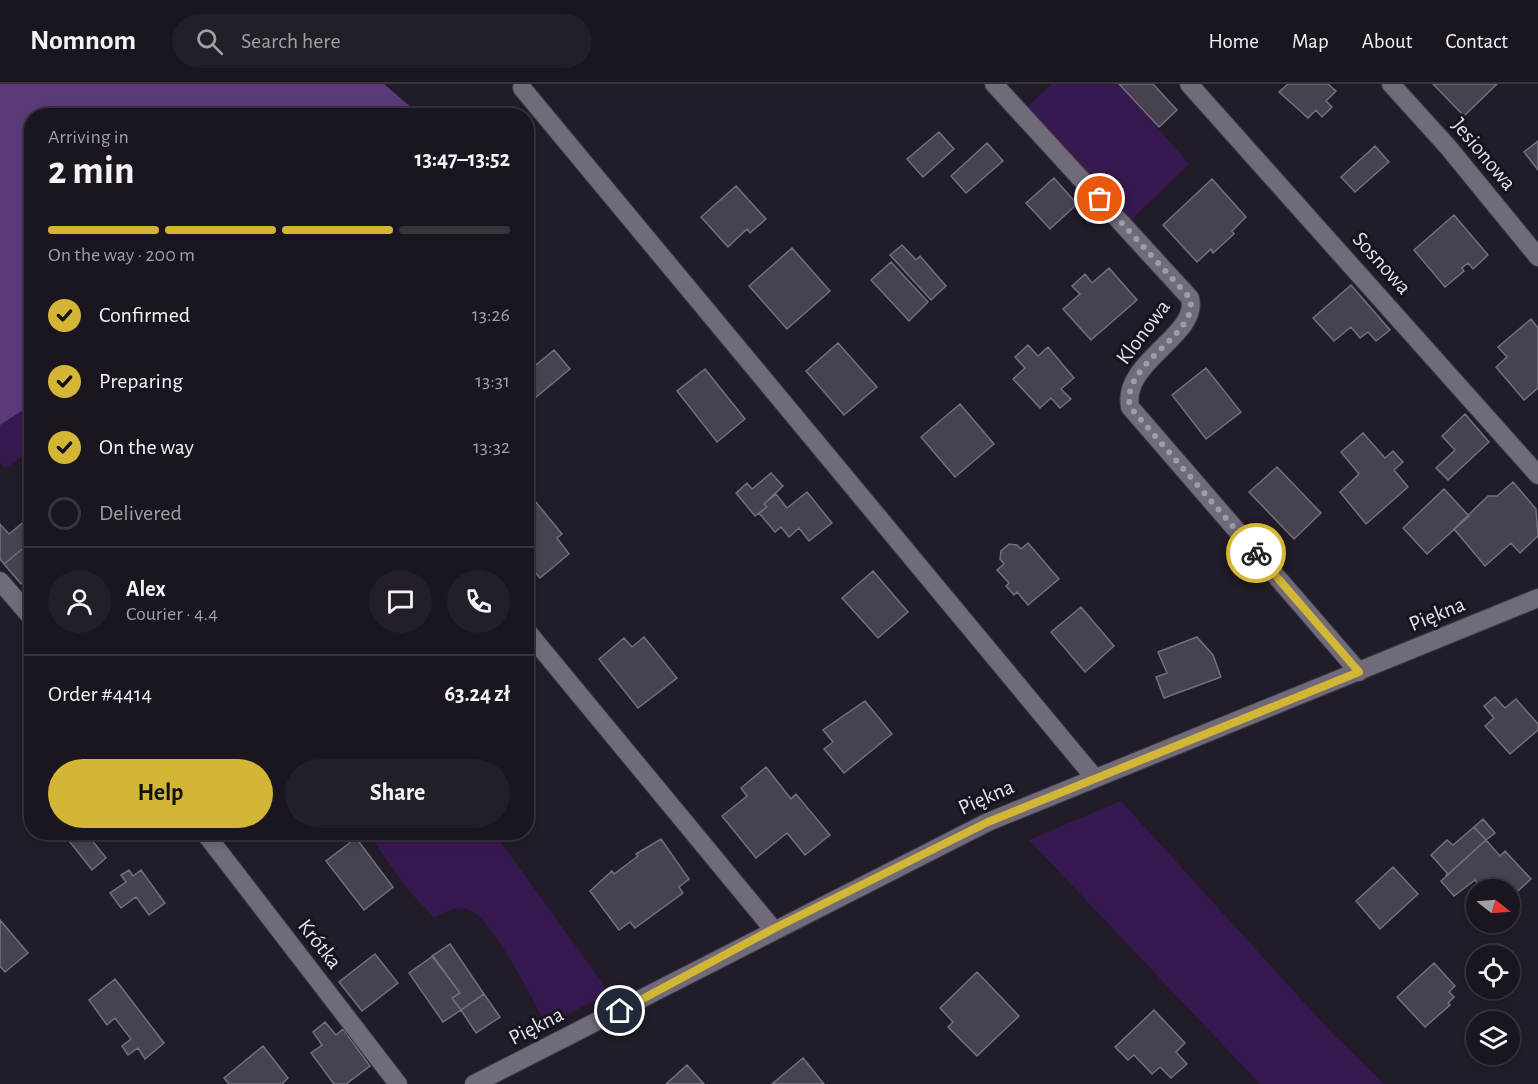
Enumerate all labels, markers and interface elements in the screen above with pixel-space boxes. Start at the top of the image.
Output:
search box [172,14,592,68]
icon: search [193,25,226,58]
text: Nomnom [30,27,136,55]
text: Search here [241,30,341,52]
text: Home [1208,31,1259,52]
text: Map [1292,31,1329,52]
text: About [1362,31,1412,52]
text: Contact [1445,31,1508,52]
street label: Jesionowa [1448,114,1520,194]
text: Arriving in [48,127,129,147]
text: 13:47–13:52 [415,148,510,170]
text: 2 min [48,152,135,191]
pin [1074,173,1125,224]
icon: bag [1083,182,1116,215]
street label: Sosnowa [1349,228,1415,298]
text: On the way · 200 m [48,245,195,265]
street label: Klonowa [1112,296,1174,368]
icon: check [48,299,81,332]
text: Confirmed [99,304,190,326]
text: 13:26 [472,305,510,325]
icon: check [48,365,81,398]
text: Preparing [99,370,183,392]
text: 13:31 [475,371,510,391]
icon: check [48,431,81,464]
text: On the way [99,436,194,458]
text: 13:32 [473,437,510,457]
text: Delivered [99,502,182,524]
courier [1226,523,1286,583]
icon: bike [1240,537,1273,570]
button: person [48,570,111,633]
button: chat [369,570,432,633]
button: phone [447,570,510,633]
text: Alex [126,578,166,600]
street label: Piękna [1406,593,1468,635]
text: Courier · 4.4 [126,604,218,624]
text: Order #4414 [48,683,152,705]
text: 63.24 zł [444,683,510,705]
button: Help [48,759,273,828]
button: Share [285,759,510,828]
street label: Piękna [955,775,1017,819]
north arrow [1466,879,1520,933]
map controls [1466,879,1520,1065]
street label: Krótka [294,915,346,973]
button: locate [1466,945,1520,999]
pin [594,985,645,1036]
icon: home [603,994,636,1027]
street label: Piękna [505,1003,567,1049]
button: layers [1466,1011,1520,1065]

